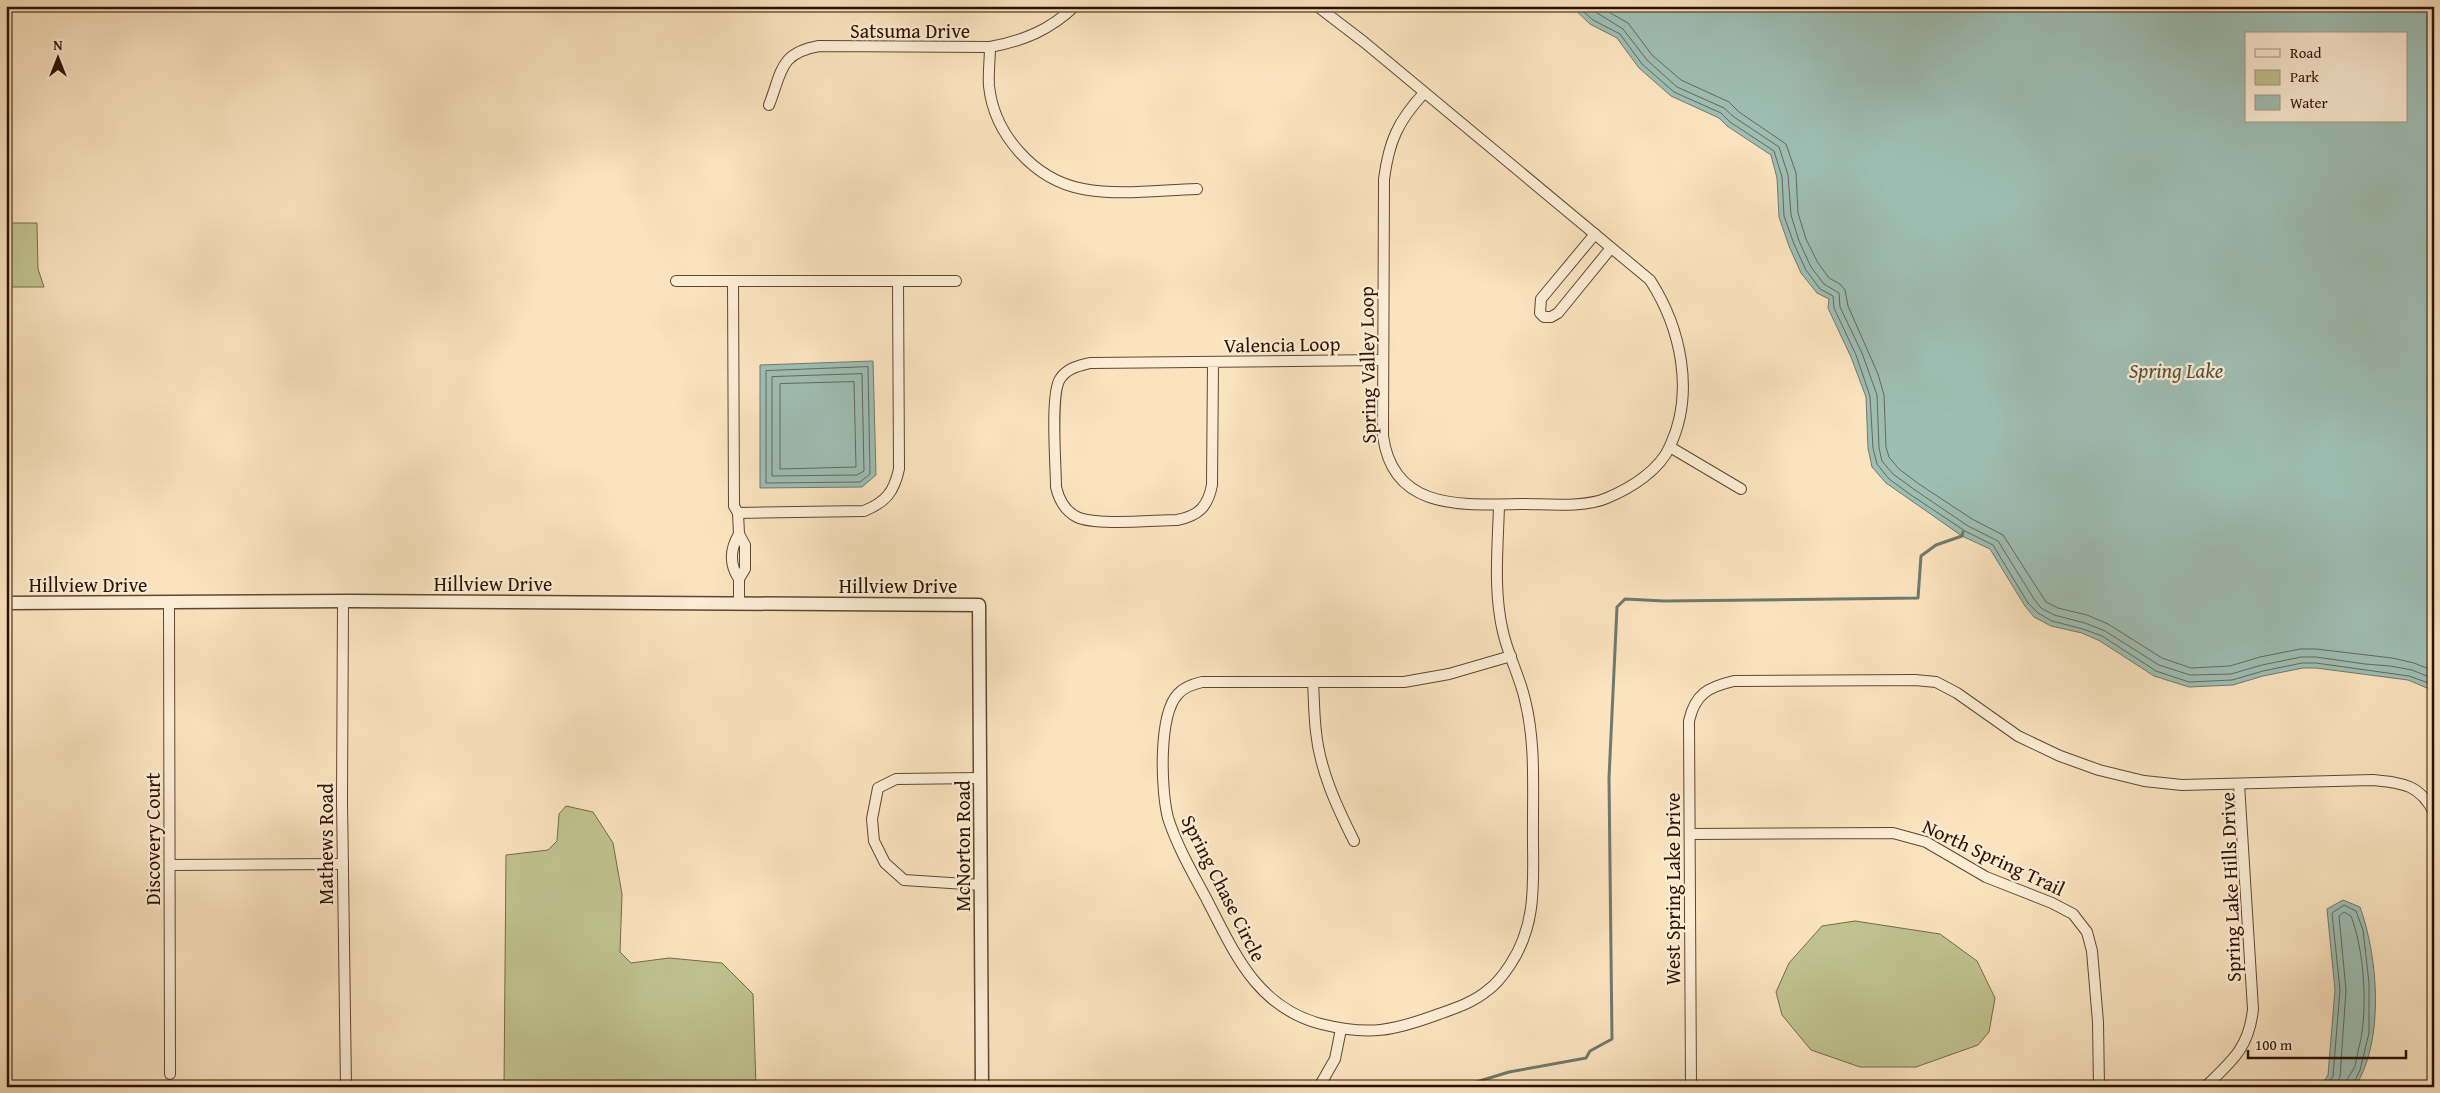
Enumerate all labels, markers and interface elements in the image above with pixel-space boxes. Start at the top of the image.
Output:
street label: Satsuma Drive [850,16,970,45]
north arrow [32,32,82,82]
legend [2245,32,2408,122]
text: N [53,35,63,55]
text: Road [2290,42,2321,63]
text: Park [2290,66,2319,87]
text: Water [2290,92,2328,113]
street label: Spring Valley Loop [1351,286,1383,444]
street label: Valencia Loop [1223,328,1341,360]
water label: Spring Lake [2129,355,2223,386]
street label: Hillview Drive [434,569,552,598]
street label: Hillview Drive [29,570,147,599]
street label: Hillview Drive [839,571,957,600]
street label: Discovery Court [138,772,167,906]
street label: McNorton Road [948,780,977,912]
street label: Mathews Road [311,783,340,905]
street label: Spring Lake Hills Drive [2212,792,2248,982]
street label: West Spring Lake Drive [1658,793,1687,985]
street label: Spring Chase Circle [1174,810,1274,966]
street label: North Spring Trail [1918,811,2070,903]
scale bar [2248,1028,2405,1060]
text: 100 m [2255,1034,2293,1055]

